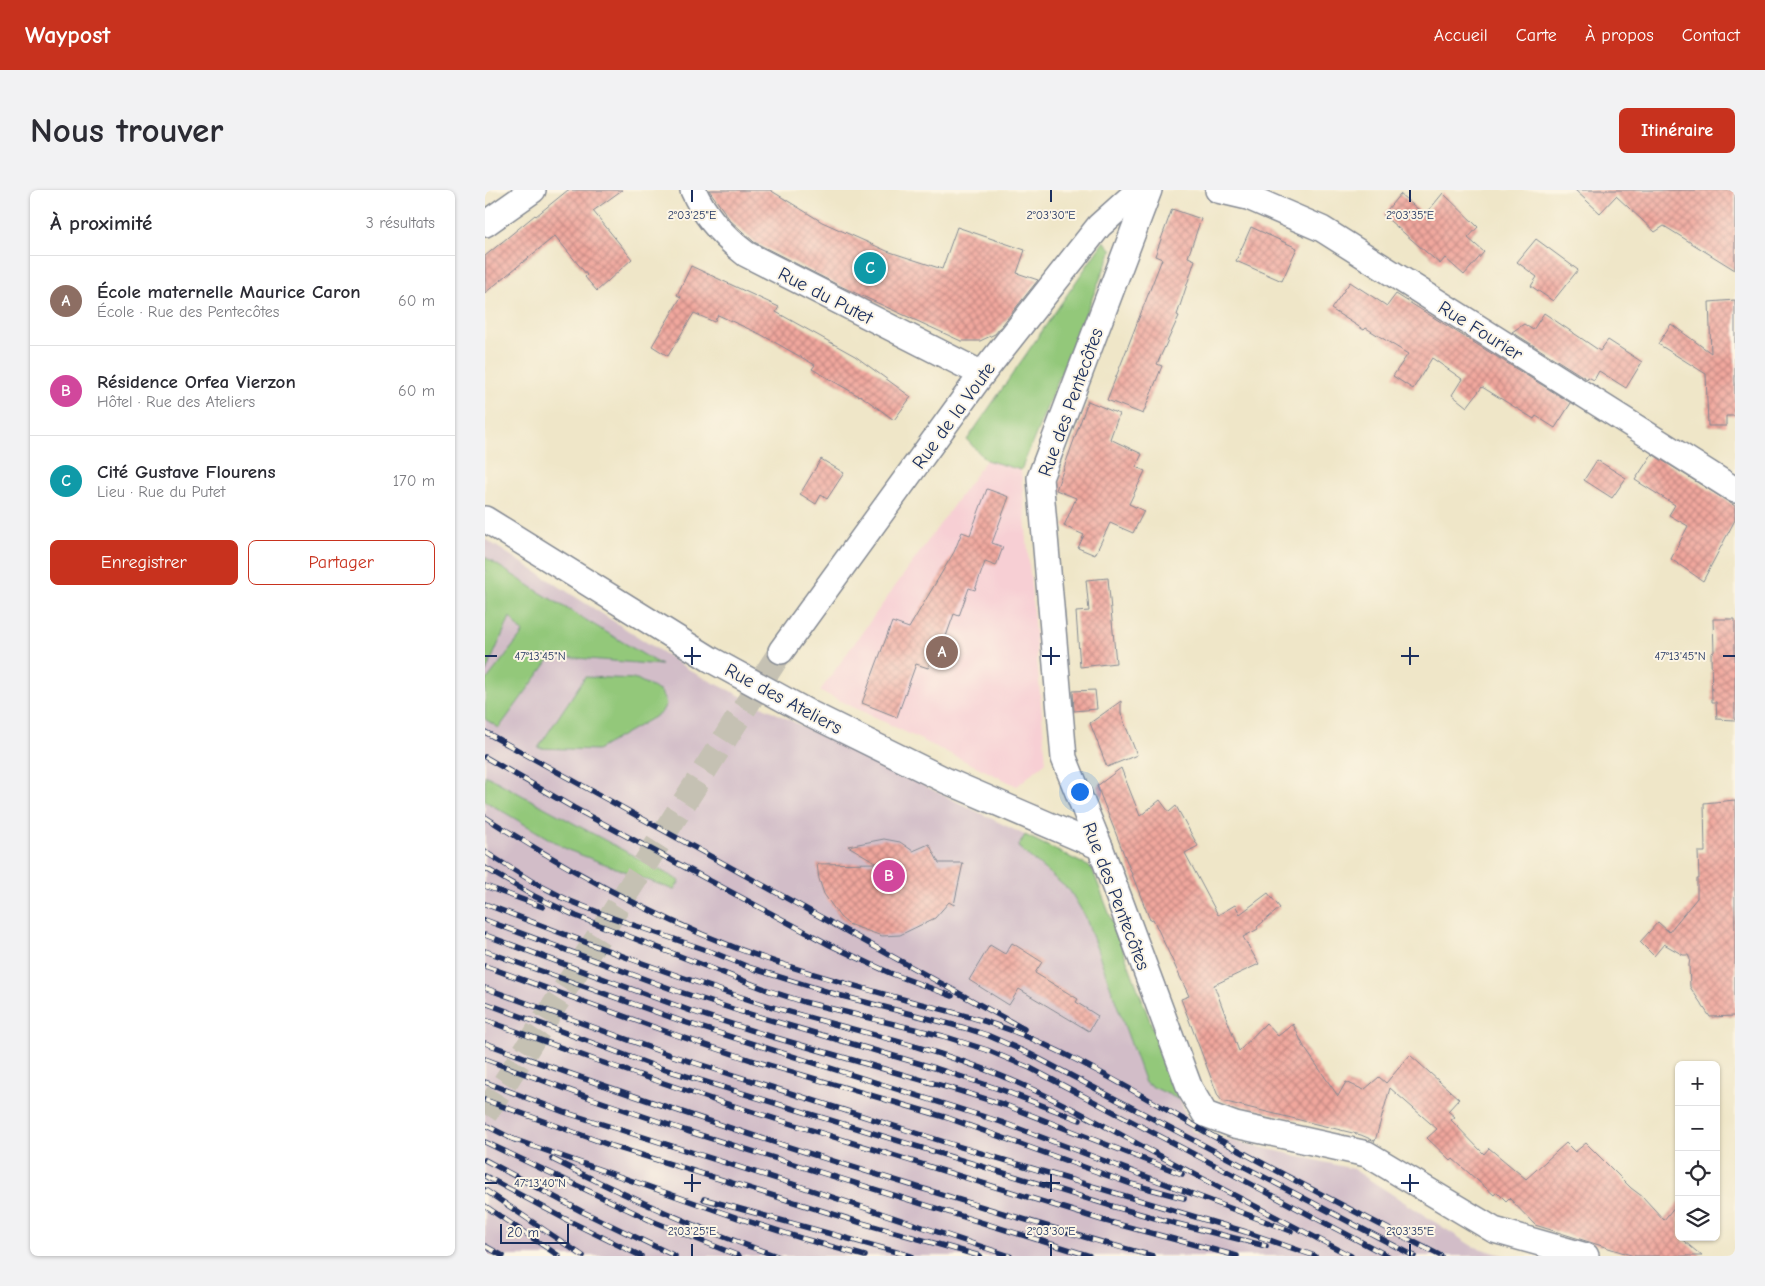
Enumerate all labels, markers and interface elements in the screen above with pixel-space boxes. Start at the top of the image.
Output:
text: Waypost [25,21,110,49]
text: Accueil [1434,25,1488,46]
text: Carte [1516,25,1557,46]
text: À propos [1585,25,1654,46]
text: Contact [1682,25,1740,46]
button: Itinéraire [1619,108,1735,153]
text: Nous trouver [30,110,223,151]
text: 2°03'25"E [668,208,716,222]
text: 2°03'30"E [1027,208,1075,222]
text: 2°03'35"E [1386,208,1434,222]
text: À proximité [50,211,152,235]
text: 3 résultats [366,214,435,232]
pin: C [854,249,886,287]
street label: Rue du Putet [775,263,877,329]
text: École maternelle Maurice Caron [97,281,361,303]
text: A [62,292,70,310]
text: 60 m [398,292,435,310]
street label: Rue Fourier [1434,296,1527,366]
text: École · Rue des Pentecôtes [97,303,280,321]
street label: Rue des Pentecôtes [1034,325,1108,480]
street label: Rue de la Voute [908,358,1000,473]
text: Résidence Orfea Vierzon [97,371,296,393]
text: B [61,382,71,400]
text: 60 m [398,382,435,400]
text: Hôtel · Rue des Ateliers [97,393,255,411]
text: Cité Gustave Flourens [97,461,276,483]
text: C [61,472,71,490]
text: 170 m [393,472,435,490]
text: Lieu · Rue du Putet [97,483,225,501]
button: Enregistrer [50,540,238,585]
button: Partager [248,540,435,585]
pin: A [926,633,958,671]
text: 47°13'45"N [514,649,566,663]
text: 47°13'45"N [1654,649,1706,663]
street label: Rue des Ateliers [721,659,846,739]
your location [1067,779,1093,805]
street label: Rue des Pentecôtes [1078,819,1154,973]
pin: B [873,857,905,895]
map controls [1675,1061,1720,1241]
button: + [1675,1061,1720,1106]
button: − [1675,1106,1720,1151]
button: locate [1675,1151,1720,1196]
text: 47°13'40"N [514,1176,566,1190]
button: layers [1675,1196,1720,1241]
scale bar [500,1221,569,1244]
text: 20 m [507,1224,539,1241]
text: 2°03'25"E [668,1224,716,1238]
text: 2°03'30"E [1027,1224,1075,1238]
text: 2°03'35"E [1386,1224,1434,1238]

